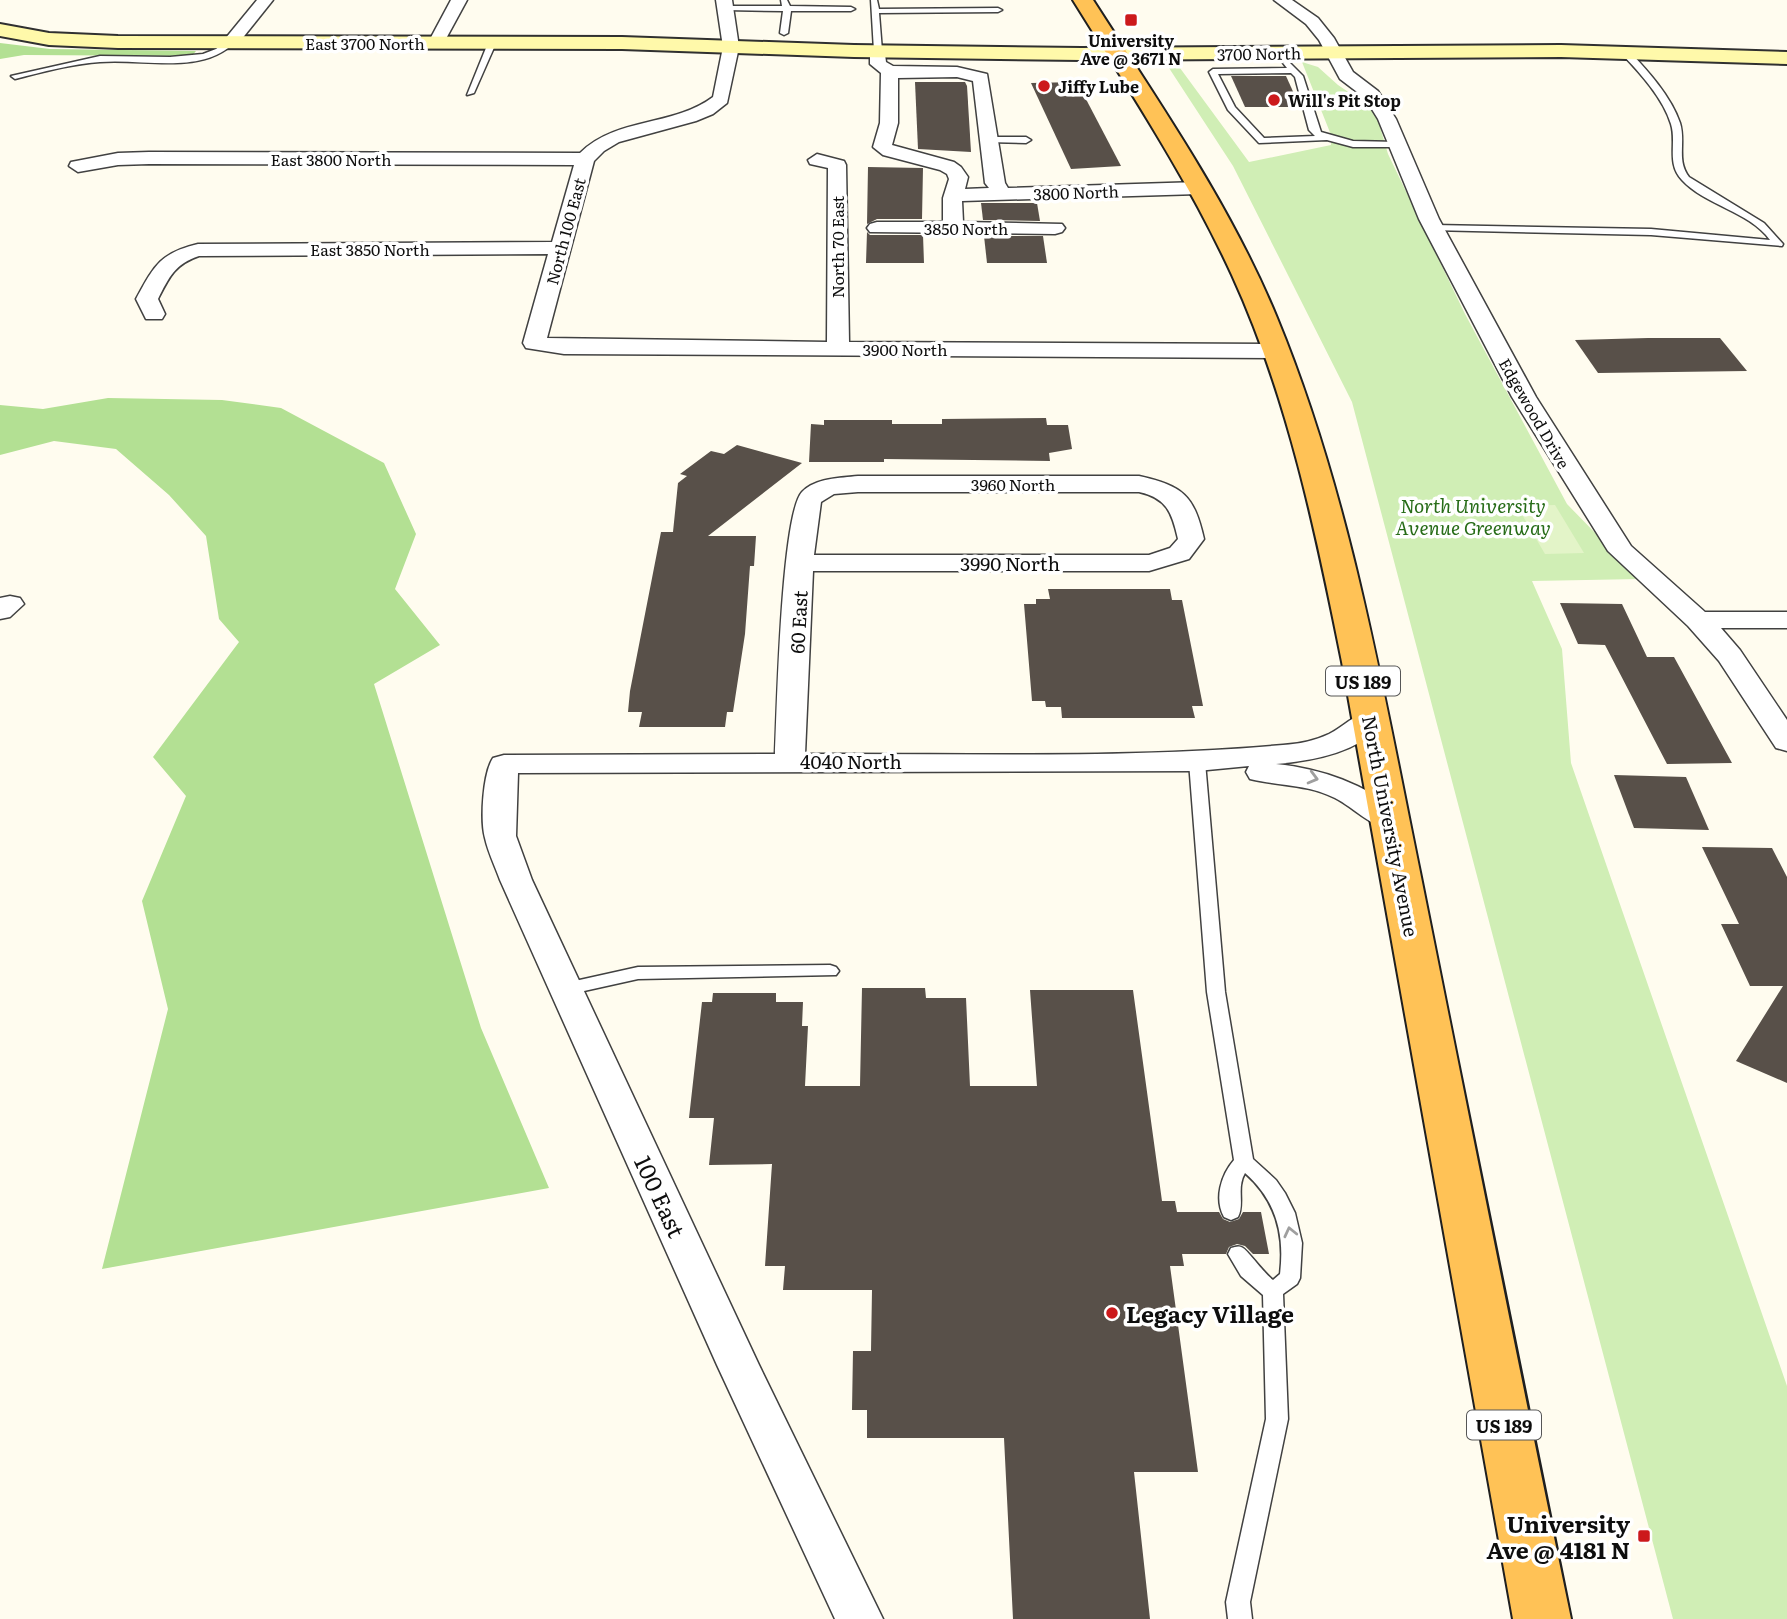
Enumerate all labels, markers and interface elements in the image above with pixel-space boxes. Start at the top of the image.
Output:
marker: University Ave @ 3671 N [1123,12,1139,28]
place label: University Ave @ 3671 N [1080,28,1182,70]
street label: East 3700 North [305,31,425,55]
street label: 3700 North [1217,40,1302,66]
place label: Jiffy Lube [1058,74,1139,98]
marker: Jiffy Lube [1036,78,1052,94]
place label: Will's Pit Stop [1288,88,1401,112]
marker: Will's Pit Stop [1266,92,1282,108]
street label: East 3800 North [271,147,392,171]
street label: North 100 East [539,174,591,287]
street label: 3800 North [1033,178,1120,205]
street label: North 70 East [825,195,849,298]
street label: 3850 North [924,216,1009,240]
street label: East 3850 North [310,237,430,261]
street label: 3900 North [862,337,948,361]
street label: Edgewood Drive [1494,353,1576,473]
street label: 3960 North [971,472,1056,496]
park label: North University Avenue Greenway [1395,491,1551,541]
street label: 3990 North [960,549,1060,577]
street label: 60 East [782,589,814,654]
road number: US 189 [1326,666,1400,696]
street label: North University Avenue [1356,713,1426,939]
street label: 4040 North [800,747,902,775]
one-way arrow [1307,770,1319,784]
street label: 100 East [627,1149,695,1243]
one-way arrow [1284,1226,1298,1238]
place label: Legacy Village [1126,1296,1294,1330]
marker: Legacy Village [1104,1305,1120,1321]
road number: US 189 [1467,1410,1541,1440]
place label: University Ave @ 4181 N [1487,1506,1630,1566]
marker: University Ave @ 4181 N [1636,1528,1652,1544]

